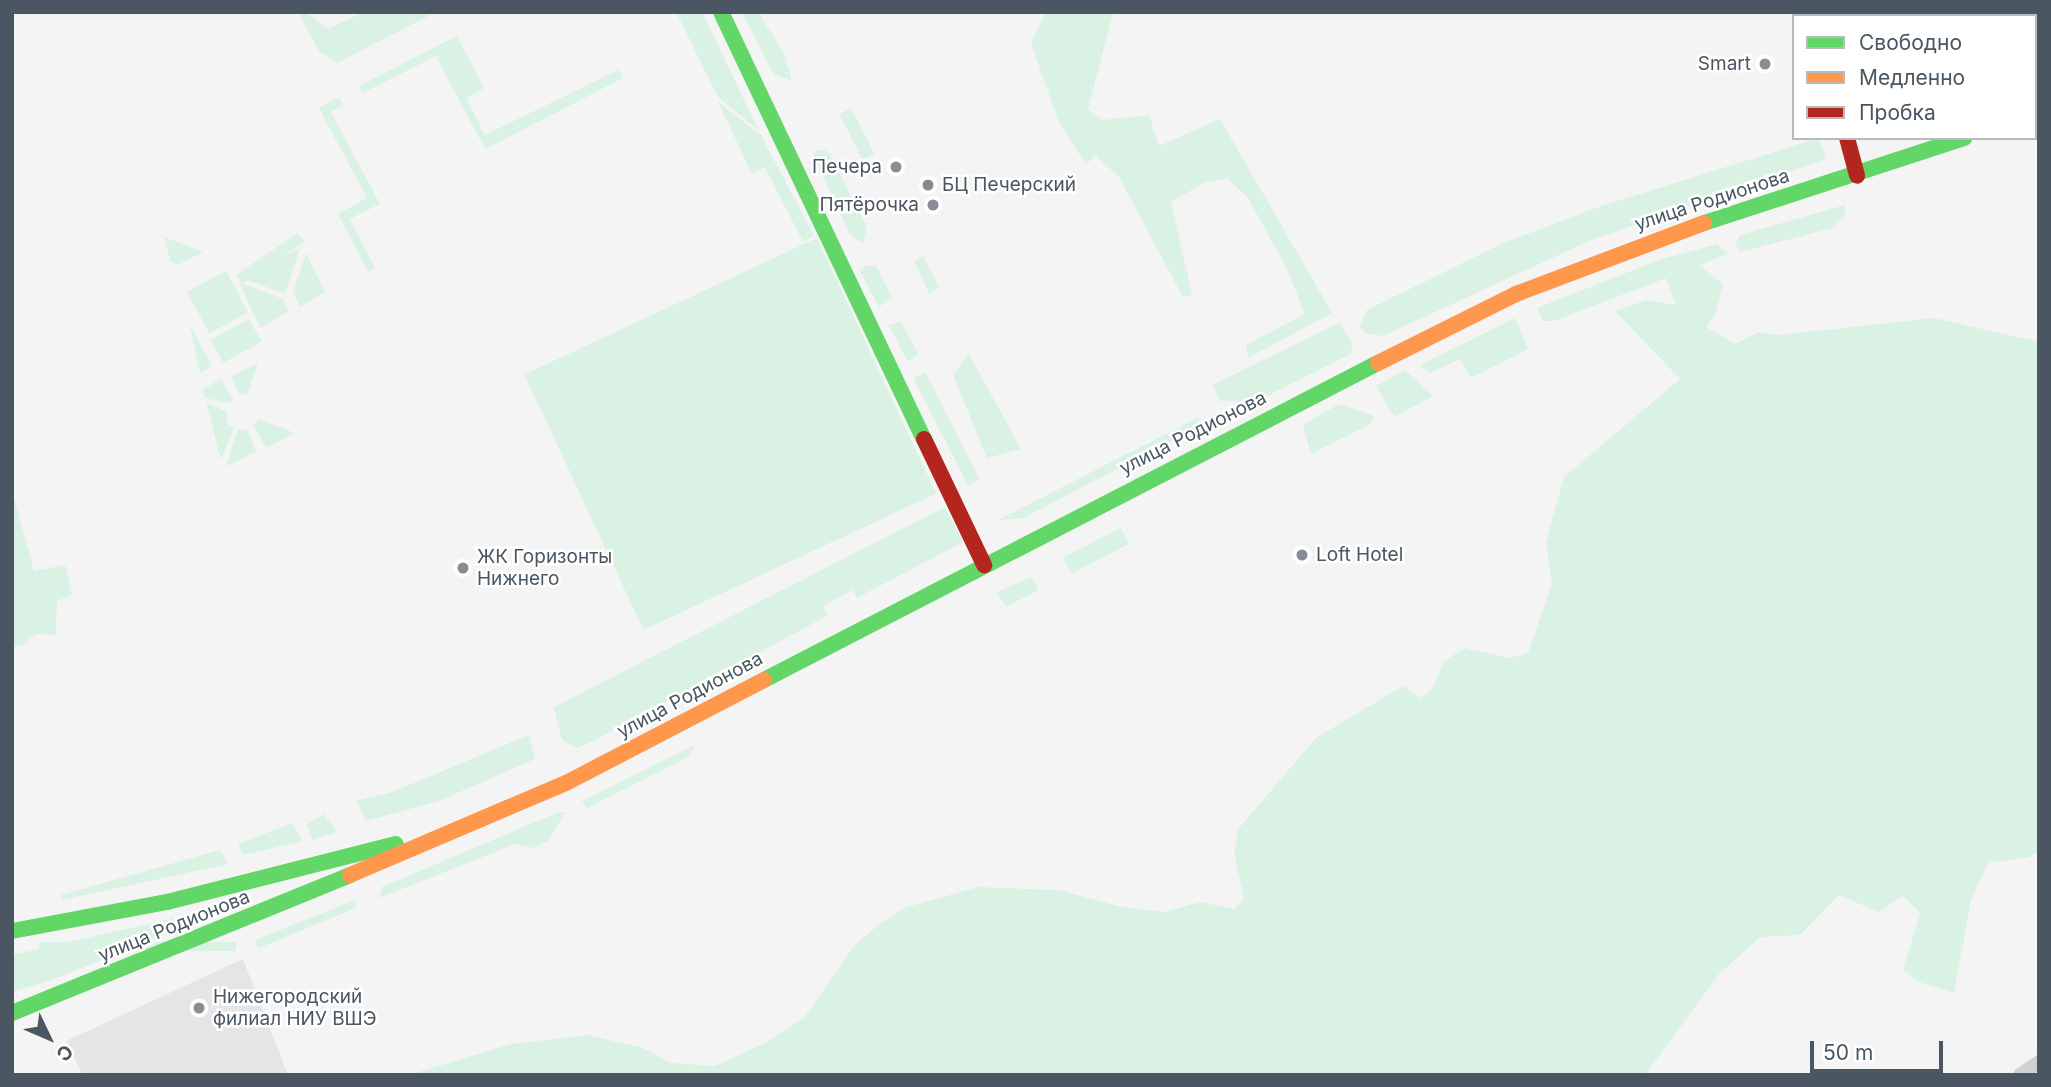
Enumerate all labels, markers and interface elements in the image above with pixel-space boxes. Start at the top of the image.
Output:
legend [1792,14,2037,140]
text: Свободно [1859,30,1962,55]
place label: Smart [1698,53,1751,75]
marker: Smart [1757,56,1773,72]
text: Медленно [1859,65,1965,90]
text: Пробка [1859,100,1936,125]
place label: Печера [812,156,882,178]
marker: Печера [888,159,904,175]
street label: улица Родионова [1632,164,1792,236]
place label: БЦ Печерский [942,174,1076,196]
marker: БЦ Печерский [920,177,936,193]
place label: Пятёрочка [820,194,919,216]
marker: Пятёрочка [925,197,941,213]
street label: улица Родионова [1116,386,1270,480]
place label: Loft Hotel [1316,544,1403,566]
place label: ЖК Горизонты Нижнего [477,546,612,590]
marker: Loft Hotel [1294,547,1310,563]
marker: ЖК Горизонты Нижнего [455,560,471,576]
street label: улица Родионова [613,647,767,743]
street label: улица Родионова [95,885,253,967]
place label: Нижегородский филиал НИУ ВШЭ [213,986,377,1030]
marker: Нижегородский филиал НИУ ВШЭ [191,1000,207,1016]
north arrow [14,1003,84,1073]
scale bar [1813,1028,1946,1072]
text: С [51,1040,78,1066]
text: 50 m [1823,1040,1873,1065]

